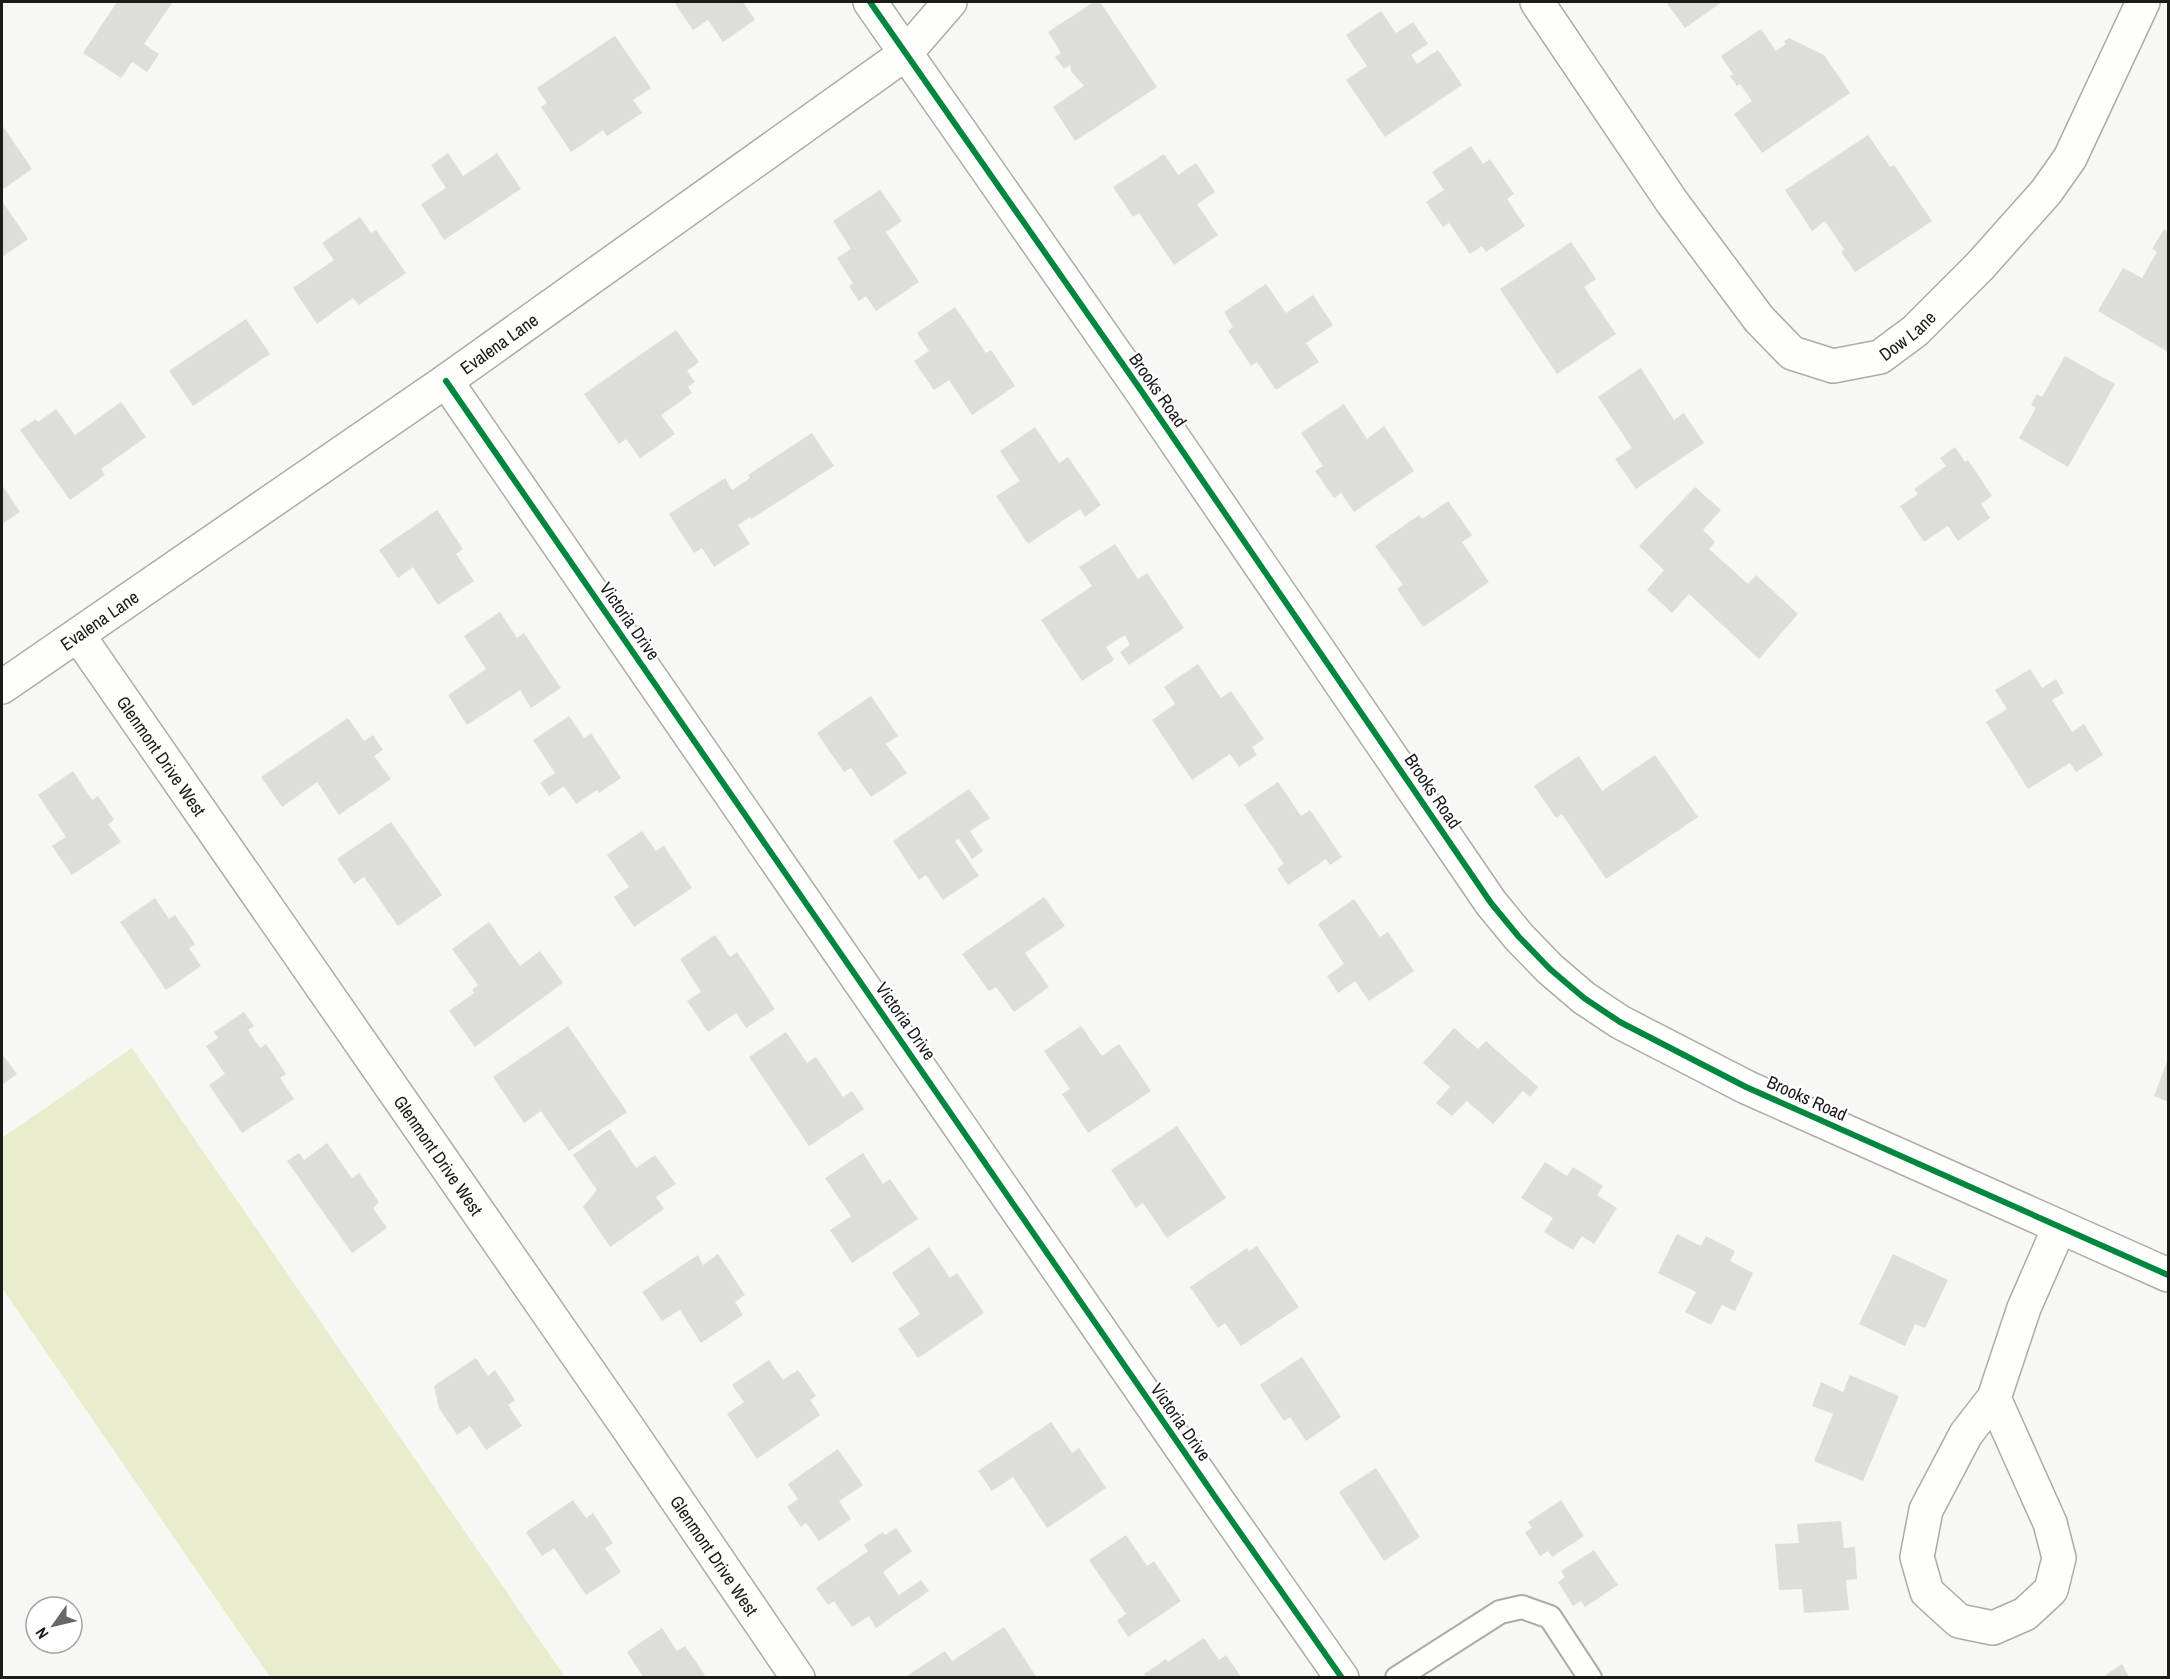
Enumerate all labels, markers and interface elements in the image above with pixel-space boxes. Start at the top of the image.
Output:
street label: Dow Lane [1874,305,1941,366]
street label: Evalena Lane [455,307,543,380]
street label: Brooks Road [1123,348,1193,432]
street label: Victoria Drive [594,577,666,665]
street label: Evalena Lane [55,584,143,656]
street label: Glenmont Drive West [111,691,212,821]
street label: Brooks Road [1399,749,1467,833]
street label: Victoria Drive [870,977,942,1065]
street label: Brooks Road [1763,1069,1851,1127]
street label: Glenmont Drive West [388,1090,489,1220]
street label: Victoria Drive [1145,1378,1217,1466]
street label: Glenmont Drive West [665,1490,765,1621]
north arrow [24,1595,84,1655]
text: N [30,1623,53,1643]

